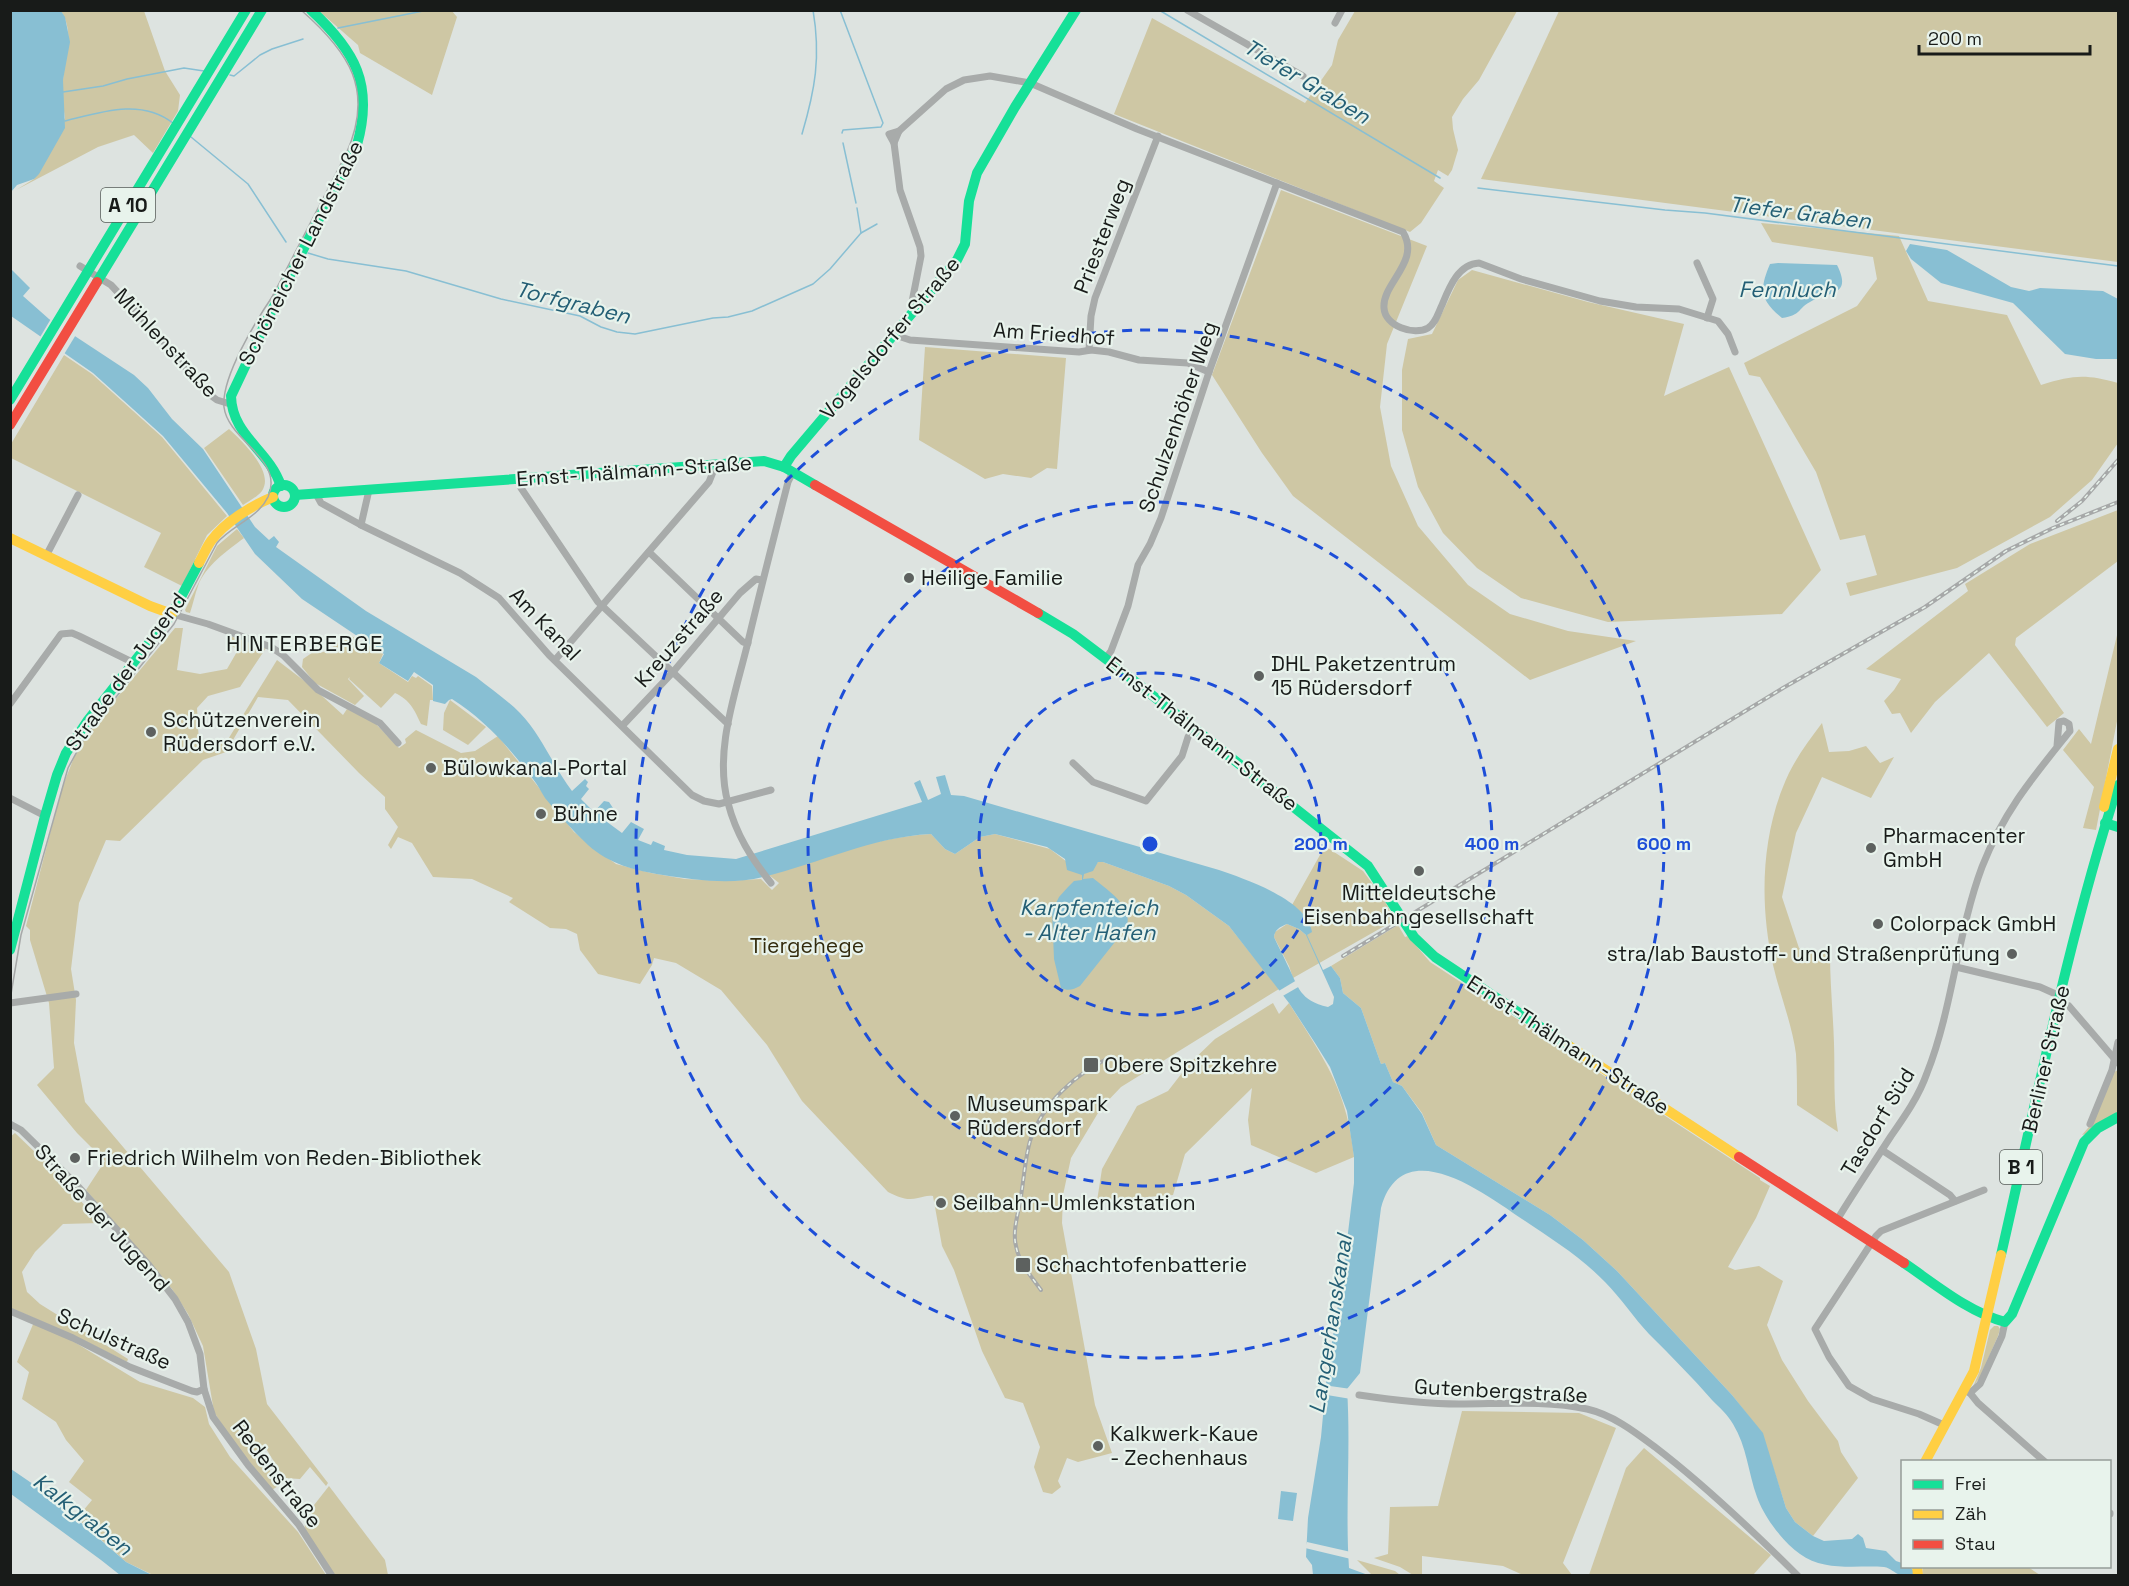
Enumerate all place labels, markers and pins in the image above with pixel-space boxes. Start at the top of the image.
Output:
place label: Heilige Familie [921,564,1063,591]
marker: Heilige Familie [902,571,916,585]
place label: DHL Paketzentrum 15 Rüdersdorf [1271,650,1456,701]
marker: DHL Paketzentrum 15 Rüdersdorf [1252,669,1266,683]
place label: Schützenverein Rüdersdorf e.V. [163,706,320,757]
marker: Schützenverein Rüdersdorf e.V. [144,725,158,739]
place label: Bülowkanal-Portal [443,754,627,781]
marker: Bülowkanal-Portal [424,761,438,775]
place label: Bühne [553,800,618,827]
marker: Bühne [534,807,548,821]
place label: Pharmacenter GmbH [1883,822,2026,873]
centre of rings [1140,834,1160,854]
marker: Pharmacenter GmbH [1864,841,1878,855]
marker: Mitteldeutsche Eisenbahngesellschaft [1412,864,1426,878]
place label: Mitteldeutsche Eisenbahngesellschaft [1304,879,1534,930]
place label: Colorpack GmbH [1890,910,2056,937]
marker: Colorpack GmbH [1871,917,1885,931]
place label: stra/lab Baustoff- und Straßenprüfung [1607,940,2000,967]
marker: stra/lab Baustoff- und Straßenprüfung [2005,947,2019,961]
place label: Obere Spitzkehre [1104,1051,1278,1078]
marker: Obere Spitzkehre [1082,1056,1100,1074]
place label: Museumspark Rüdersdorf [967,1090,1108,1141]
marker: Museumspark Rüdersdorf [948,1109,962,1123]
place label: Friedrich Wilhelm von Reden-Bibliothek [87,1144,482,1171]
marker: Friedrich Wilhelm von Reden-Bibliothek [68,1151,82,1165]
place label: Seilbahn-Umlenkstation [953,1189,1196,1216]
marker: Seilbahn-Umlenkstation [934,1196,948,1210]
place label: Schachtofenbatterie [1036,1251,1247,1278]
marker: Schachtofenbatterie [1014,1256,1032,1274]
place label: Kalkwerk-Kaue - Zechenhaus [1110,1420,1258,1471]
marker: Kalkwerk-Kaue - Zechenhaus [1091,1439,1105,1453]

